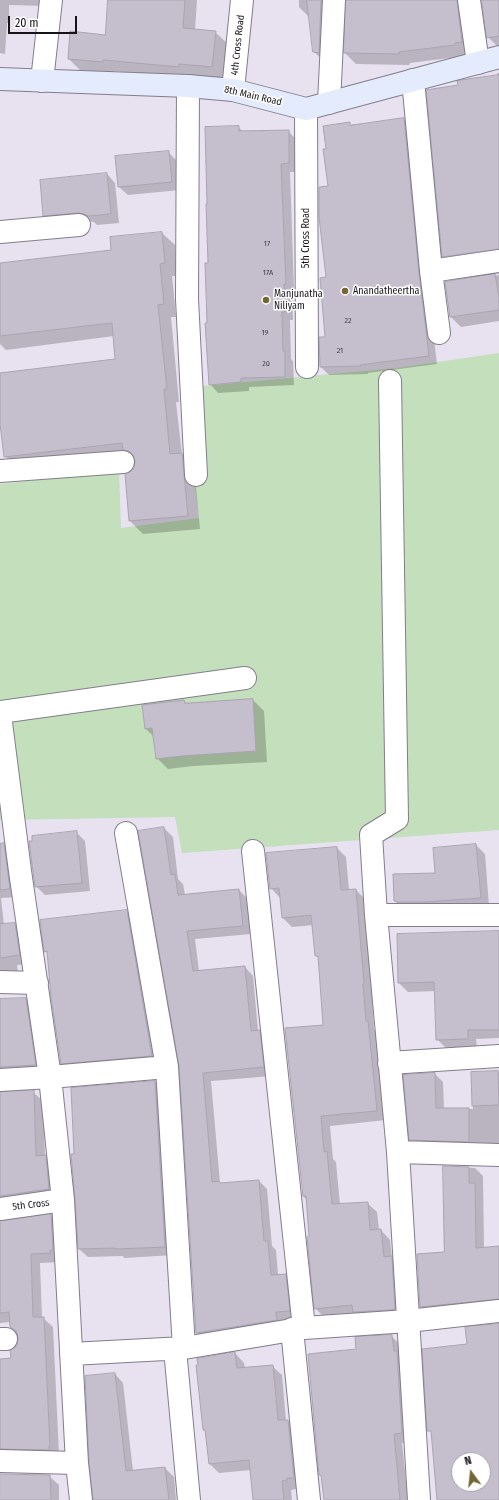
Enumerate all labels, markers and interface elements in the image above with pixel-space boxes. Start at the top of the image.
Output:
scale bar [10,8,79,34]
street label: 4th Cross Road [229,14,247,76]
text: 20 m [15,16,39,30]
street label: 8th Main Road [223,84,283,108]
street label: 5th Cross Road [300,208,312,268]
house number: 17 [264,239,270,249]
house number: 17A [263,268,273,278]
place label: Anandatheertha [353,285,419,297]
marker: Anandatheertha [340,286,350,296]
place label: Manjunatha Niliyam [274,288,323,312]
marker: Manjunatha Niliyam [261,295,271,305]
house number: 22 [344,316,352,326]
house number: 19 [261,328,269,338]
house number: 21 [337,346,343,356]
house number: 20 [262,359,270,369]
street label: 5th Cross [12,1197,50,1213]
north arrow [451,1452,491,1492]
text: N [463,1454,473,1468]

